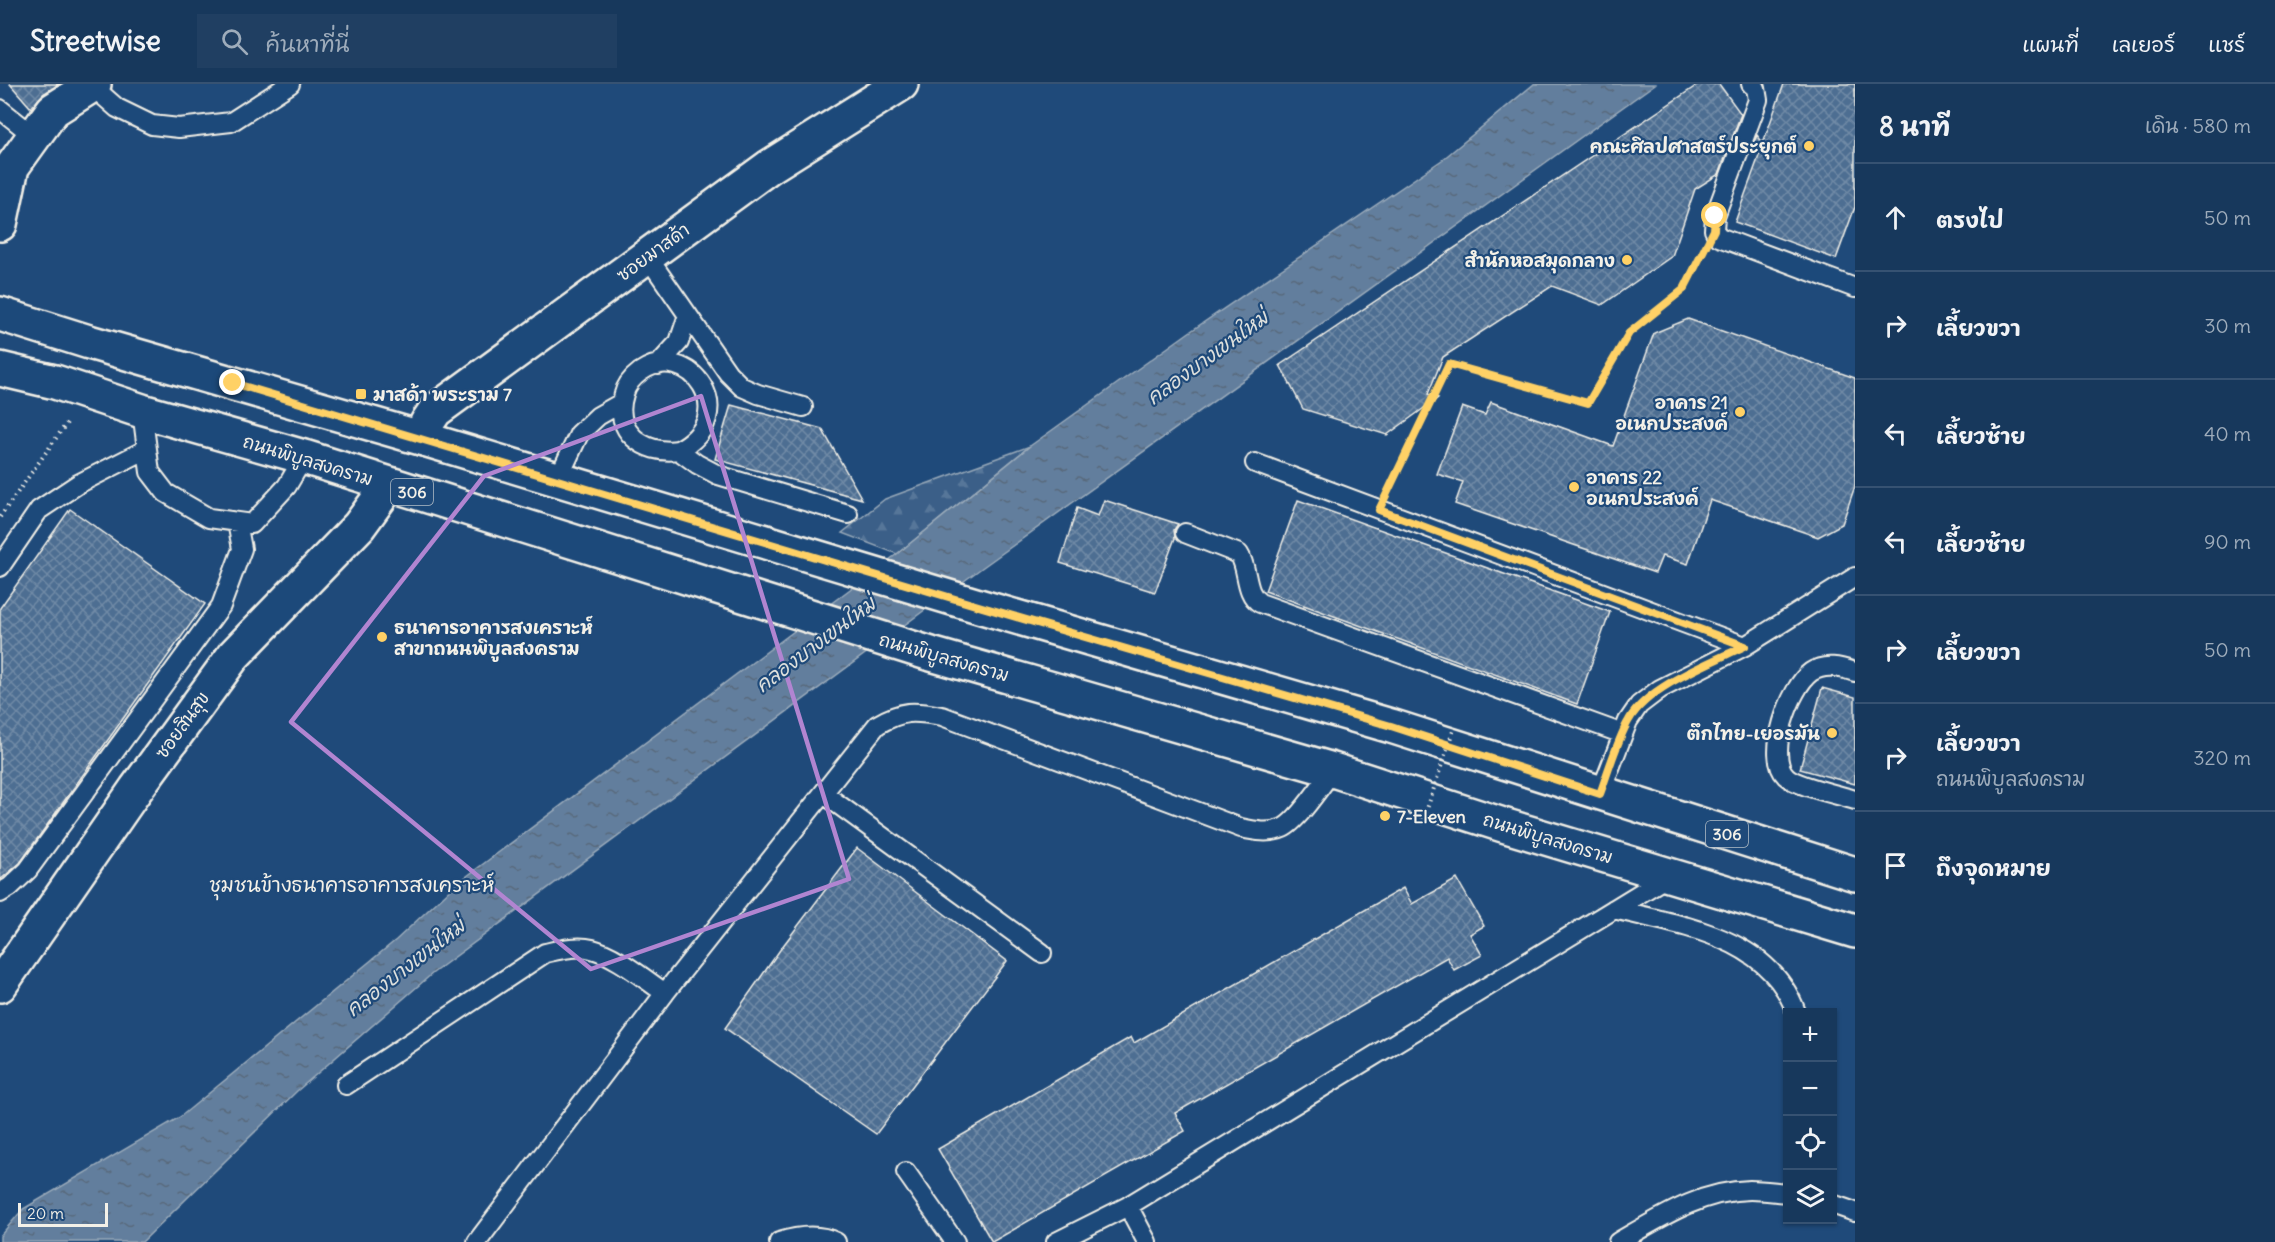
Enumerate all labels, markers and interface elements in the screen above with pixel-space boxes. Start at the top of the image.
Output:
search box [197,14,617,68]
text: Streetwise [30,23,161,59]
icon: search [218,25,251,58]
text: ค้นหาที่นี่ [266,30,349,58]
text: แผนที่ [2022,31,2079,58]
text: เลเยอร์ [2112,31,2175,58]
text: แชร์ [2208,31,2245,58]
text: 8 นาที [1879,110,1950,143]
text: เดิน · 580 m [2145,113,2251,138]
place label: คณะศิลปศาสตร์ประยุกต์ [1590,134,1797,160]
marker: คณะศิลปศาสตร์ประยุกต์ [1802,139,1816,153]
icon: ahead [1879,201,1912,234]
route start [1701,202,1727,228]
text: 50 m [2204,205,2251,230]
text: ตรงไป [1936,206,2004,234]
street label: ซอยมาสด้า [612,218,694,286]
place label: สำนักหอสมุดกลาง [1465,249,1615,274]
marker: สำนักหอสมุดกลาง [1620,253,1634,267]
water label: คลองบางเขนใหม่ [1141,302,1276,409]
icon: right [1879,309,1912,342]
text: 30 m [2204,313,2251,338]
text: เลี้ยวขวา [1936,314,2020,342]
route end [219,369,245,395]
place label: มาสด้า พระราม 7 [373,383,512,406]
marker: มาสด้า พระราม 7 [354,387,368,401]
place label: อาคาร 21 อเนกประสงค์ [1615,391,1728,435]
marker: อาคาร 21 อเนกประสงค์ [1733,405,1747,419]
icon: left [1879,417,1912,450]
text: 40 m [2204,421,2251,446]
text: เลี้ยวซ้าย [1936,422,2026,450]
street label: ถนนพิบูลสงคราม [240,429,376,494]
place label: อาคาร 22 อเนกประสงค์ [1586,466,1699,510]
road number: 306 [391,479,433,505]
marker: อาคาร 22 อเนกประสงค์ [1567,480,1581,494]
icon: left [1879,525,1912,558]
text: 90 m [2204,529,2251,554]
text: เลี้ยวซ้าย [1936,530,2026,558]
water label: คลองบางเขนใหม่ [750,588,883,697]
place label: ธนาคารอาคารสงเคราะห์ สาขาถนนพิบูลสงคราม [394,615,593,662]
street label: ถนนพิบูลสงคราม [875,627,1012,689]
marker: ธนาคารอาคารสงเคราะห์ สาขาถนนพิบูลสงคราม [375,630,389,644]
icon: right [1879,633,1912,666]
text: 50 m [2204,637,2251,662]
text: เลี้ยวขวา [1936,638,2020,666]
street label: ซอยสินสุข [150,687,216,765]
place label: ตึกไทย-เยอรมัน [1687,722,1820,745]
marker: ตึกไทย-เยอรมัน [1825,726,1839,740]
text: เลี้ยวขวา [1936,729,2020,757]
icon: right [1879,741,1912,774]
text: 320 m [2193,745,2251,770]
text: ถนนพิบูลสงคราม [1936,766,2085,791]
place label: 7-Eleven [1397,805,1467,828]
street label: ถนนพิบูลสงคราม [1480,807,1616,872]
marker: 7-Eleven [1378,809,1392,823]
road number: 306 [1706,821,1748,847]
icon: arrive [1879,849,1912,882]
text: ถึงจุดหมาย [1936,854,2051,882]
district label: ชุมชนข้างธนาคารอาคารสงเคราะห์ [209,872,495,901]
water label: คลองบางเขนใหม่ [341,910,473,1021]
map controls [1783,1008,1837,1224]
button: + [1783,1008,1837,1062]
button: − [1783,1062,1837,1116]
button: locate [1783,1116,1837,1170]
button: layers [1783,1170,1837,1224]
scale bar [18,1200,108,1228]
text: 20 m [27,1203,64,1223]

